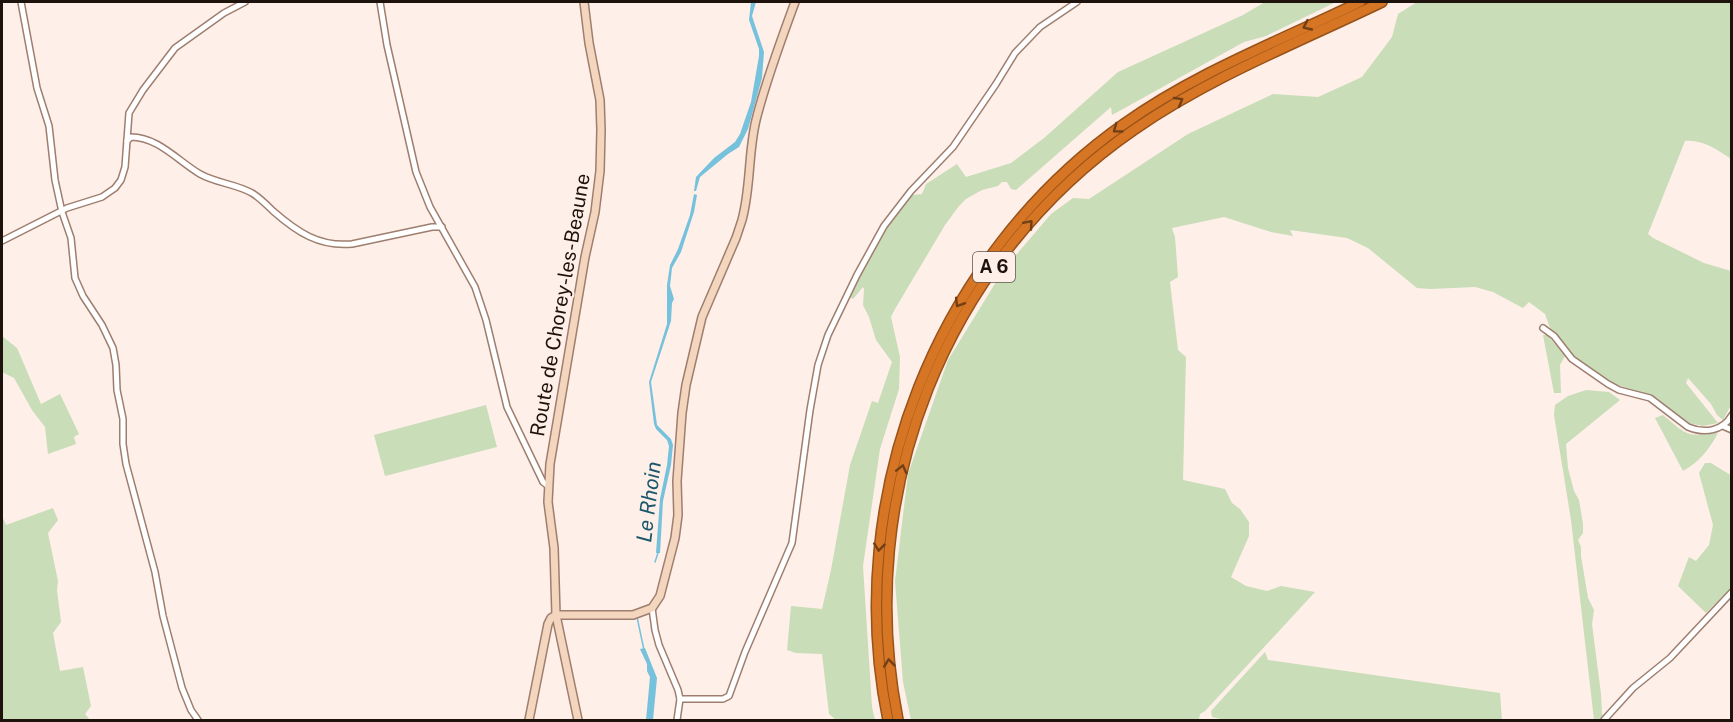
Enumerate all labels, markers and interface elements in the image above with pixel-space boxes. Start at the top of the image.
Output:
one-way arrow [1302,19,1313,31]
one-way arrow [1173,97,1183,108]
one-way arrow [1113,122,1124,133]
street label: Route de Chorey-les-Beaune [525,172,595,438]
one-way arrow [1022,220,1033,231]
road number: A 6 [973,252,1015,282]
one-way arrow [955,297,966,307]
water label: Le Rhoin [631,460,666,544]
one-way arrow [895,464,908,474]
one-way arrow [873,542,886,551]
one-way arrow [883,658,896,667]

